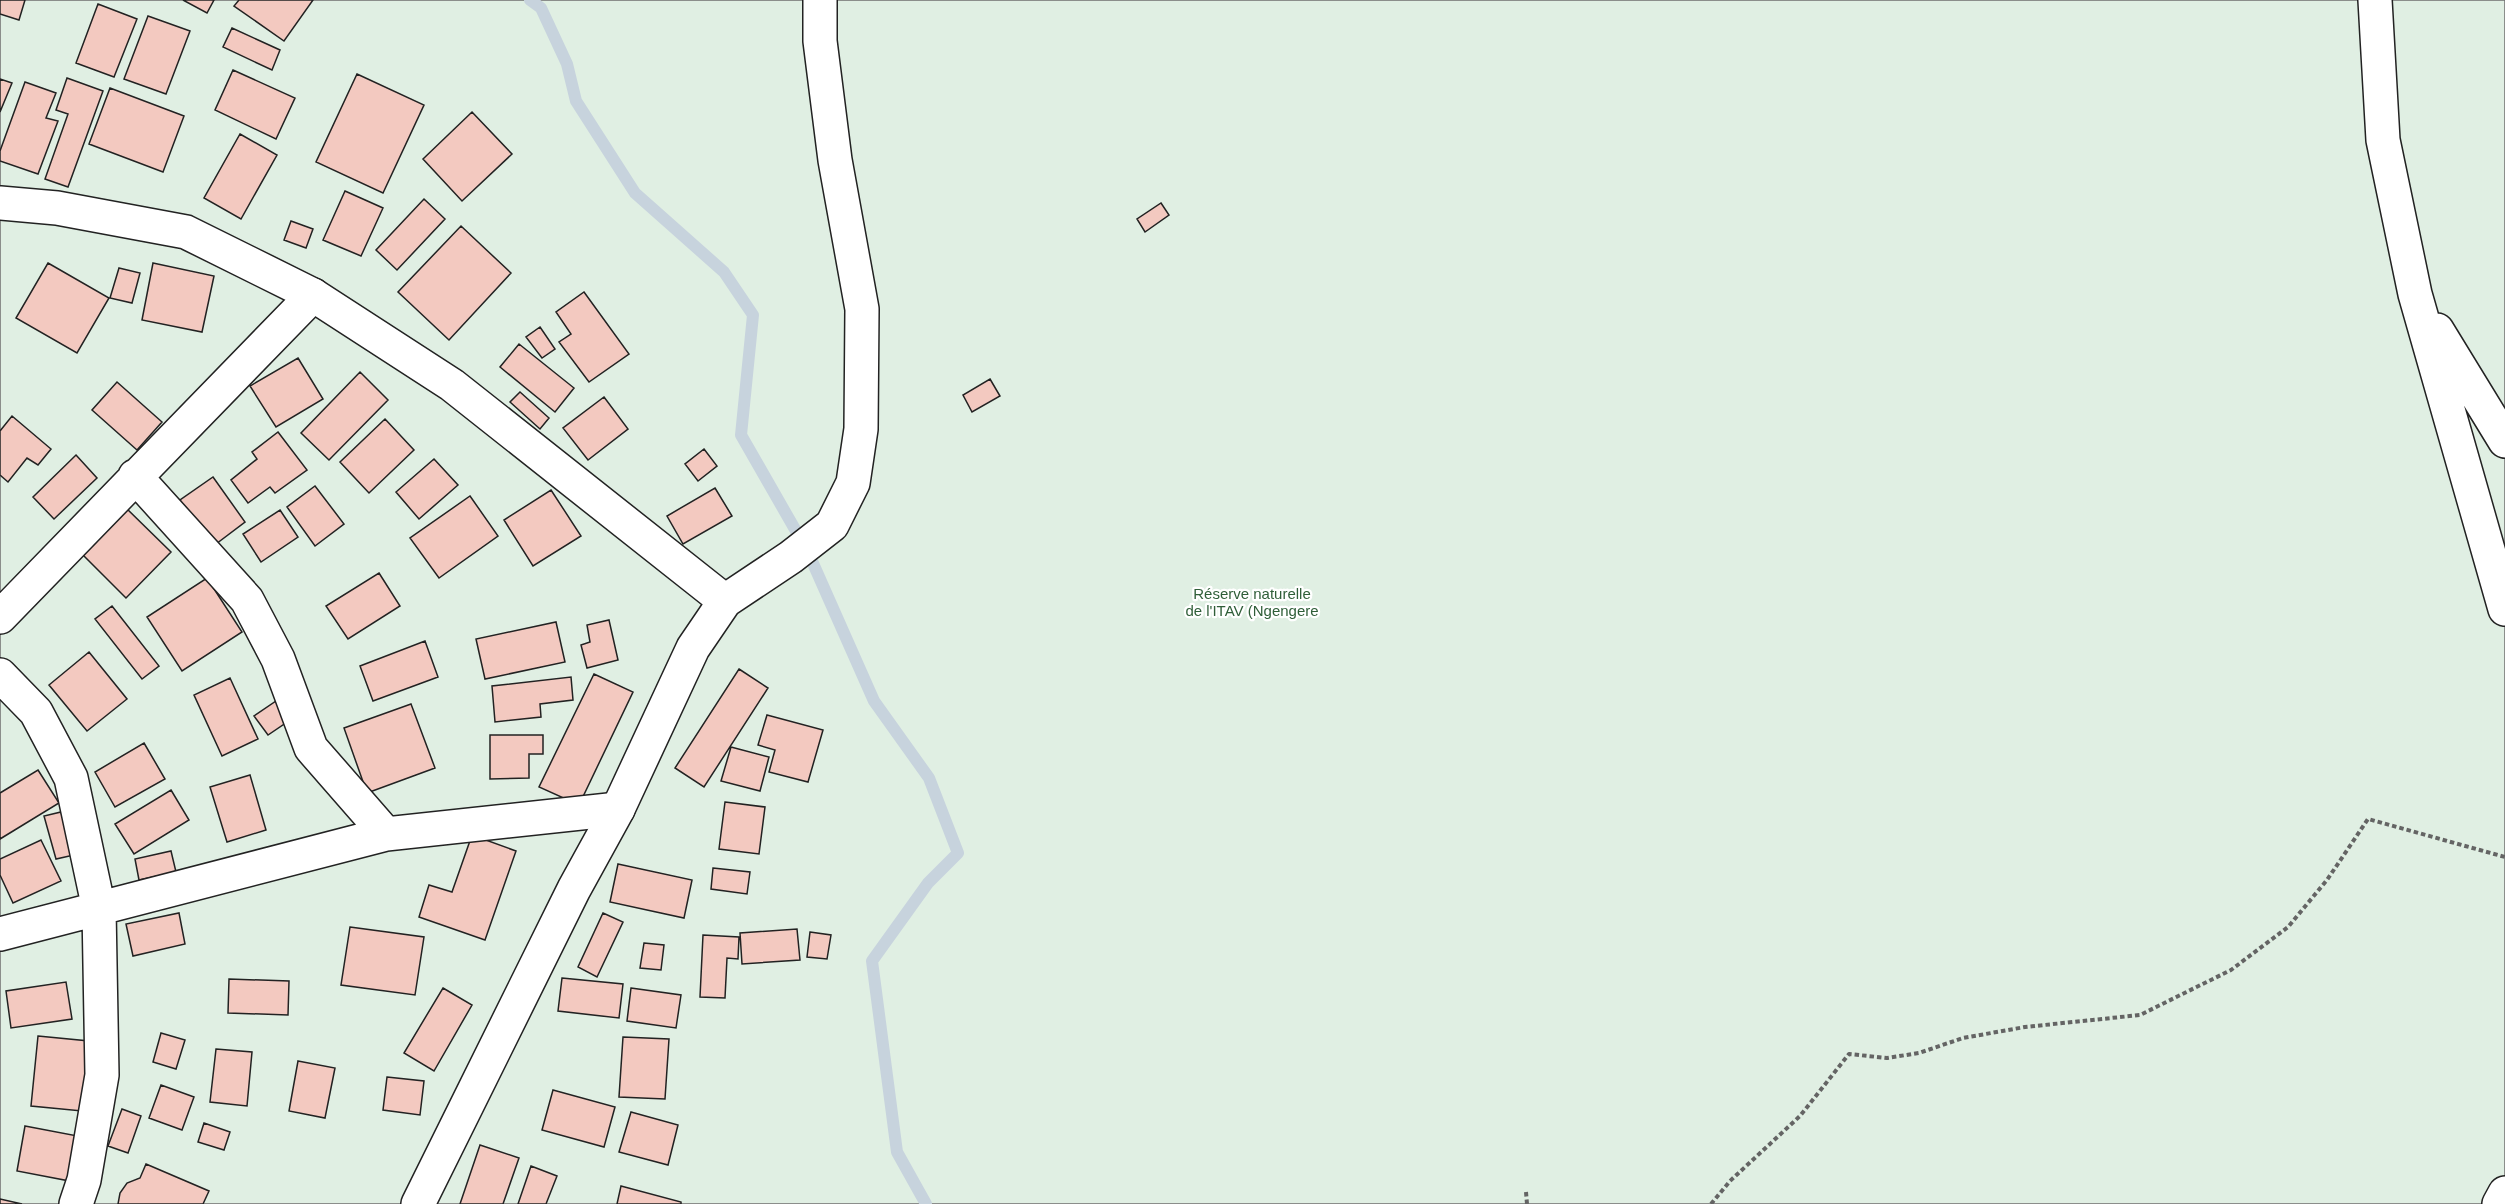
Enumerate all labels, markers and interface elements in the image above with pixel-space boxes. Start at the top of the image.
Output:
park label: Réserve naturelle de l'ITAV (Ngengere [1185,585,1319,619]

